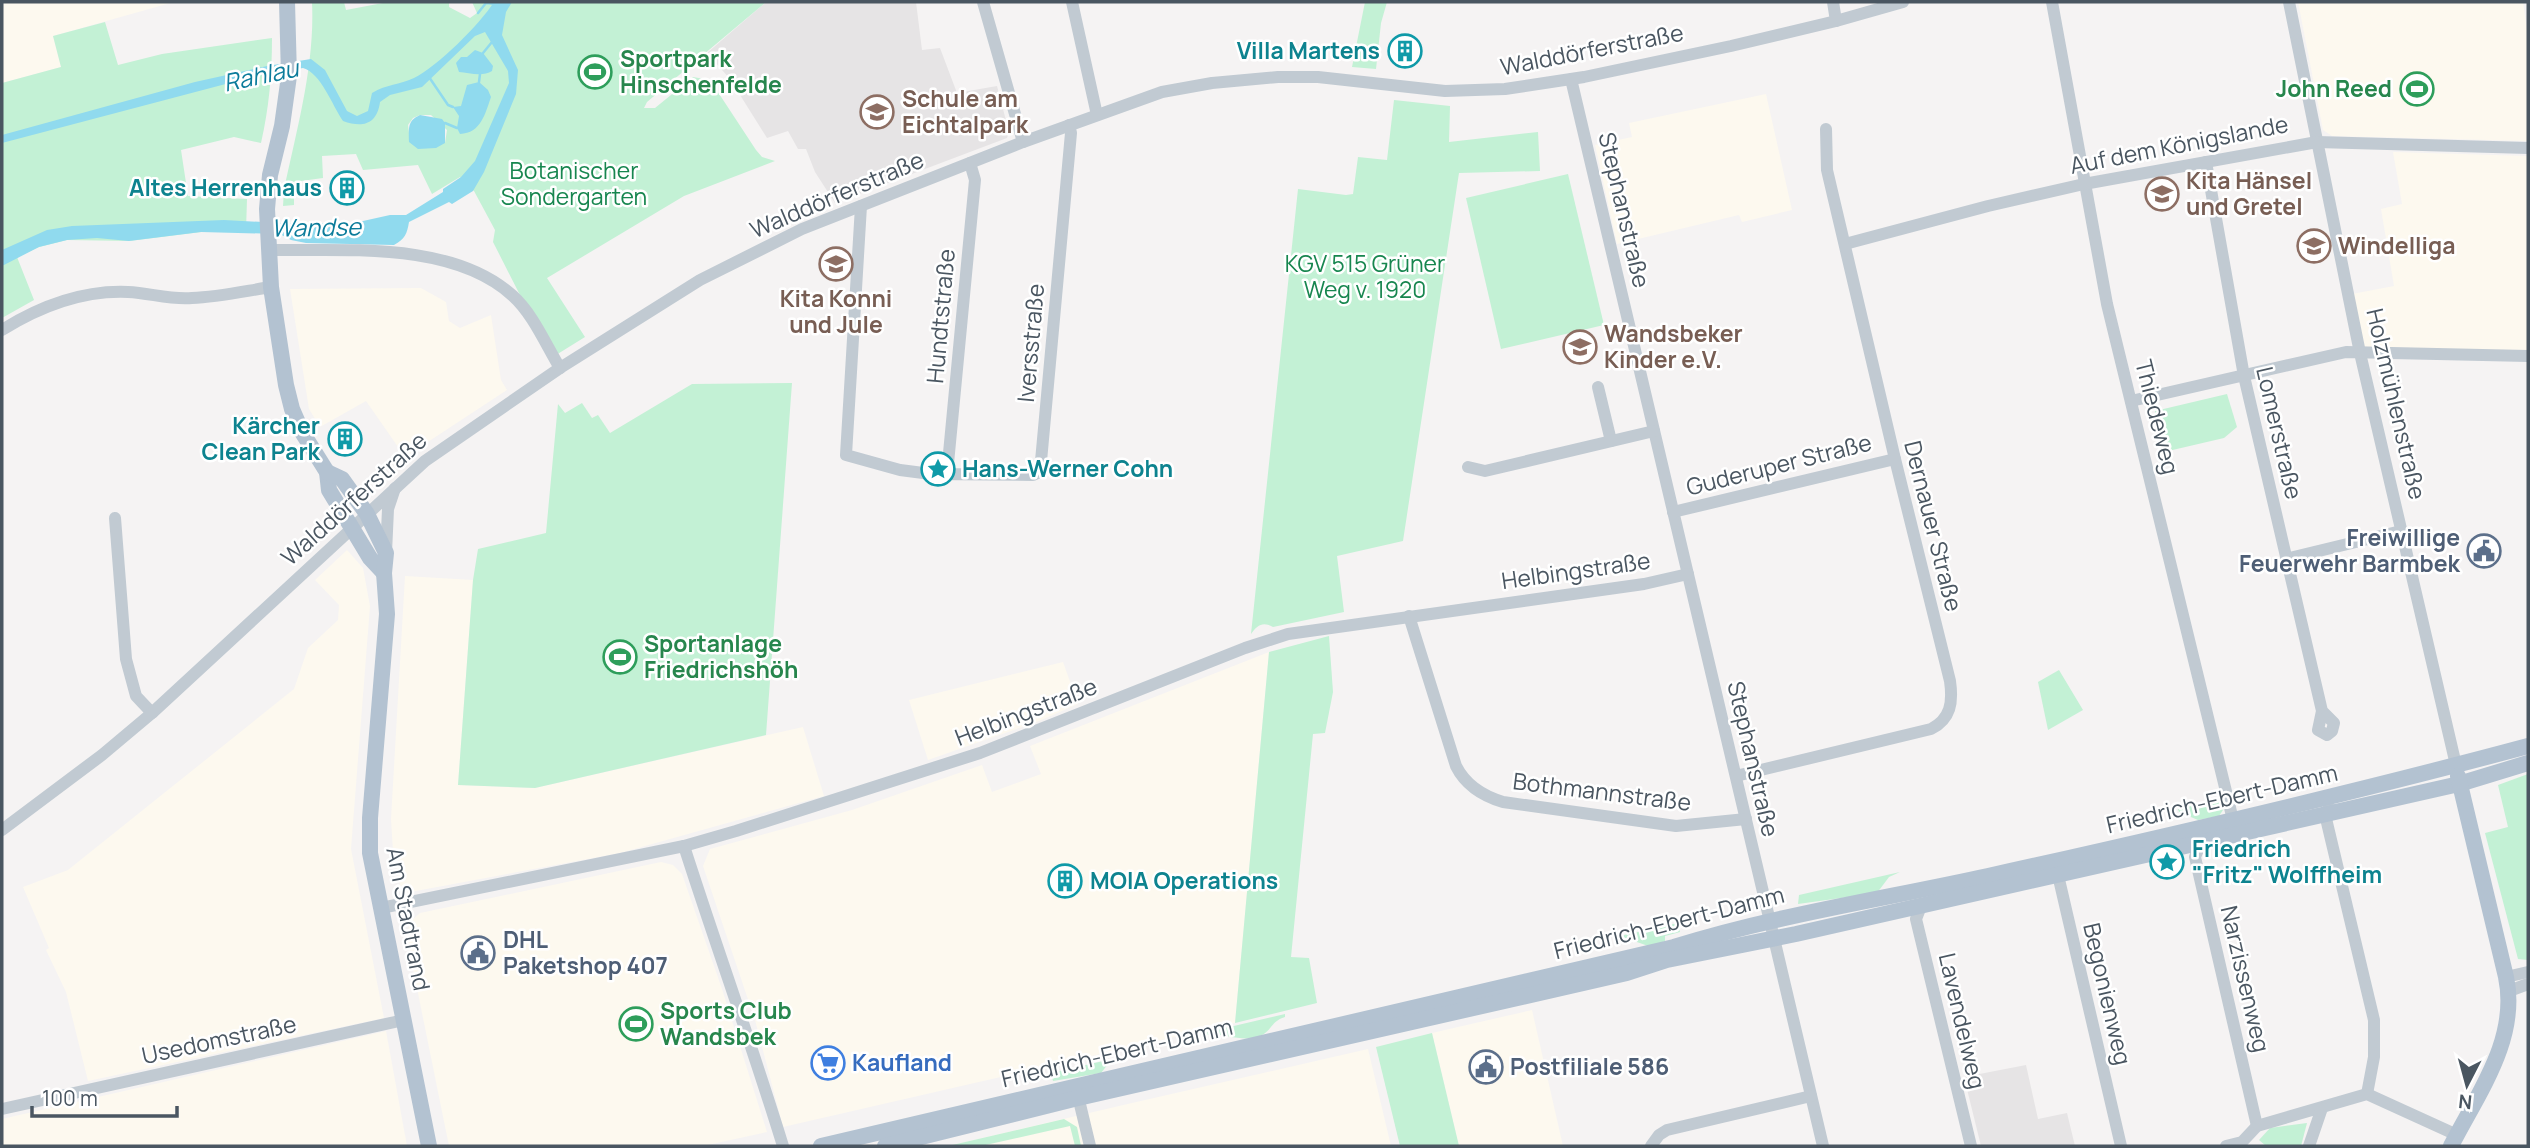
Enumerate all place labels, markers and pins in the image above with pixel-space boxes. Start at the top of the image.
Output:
building icon: Villa Martens [1386,32,1424,70]
place label: Villa Martens [1237,34,1380,66]
place label: Sportpark Hinschenfelde [620,42,782,100]
sports icon: Sportpark Hinschenfelde [576,53,614,91]
sports icon: John Reed [2398,70,2436,108]
place label: John Reed [2276,72,2392,104]
place label: Schule am Eichtalpark [902,82,1029,140]
school or university icon: Schule am Eichtalpark [858,93,896,131]
place label: Kita Hänsel und Gretel [2186,164,2312,222]
building icon: Altes Herrenhaus [328,169,366,207]
place label: Altes Herrenhaus [129,171,322,203]
school or university icon: Kita Hänsel und Gretel [2143,175,2181,213]
school or university icon: Windelliga [2295,227,2333,265]
place label: Windelliga [2338,229,2455,261]
school or university icon: Kita Konni und Jule [817,245,855,283]
place label: Kita Konni und Jule [780,282,892,340]
place label: Wandsbeker Kinder e.V. [1604,317,1743,375]
school or university icon: Wandsbeker Kinder e.V. [1561,328,1599,366]
place label: Kärcher Clean Park [202,409,321,467]
building icon: Kärcher Clean Park [326,420,364,458]
place icon: Hans-Werner Cohn [919,450,957,488]
place label: Hans-Werner Cohn [962,452,1173,484]
place label: Freiwillige Feuerwehr Barmbek [2239,521,2461,579]
public building icon: Freiwillige Feuerwehr Barmbek [2465,532,2503,570]
place label: Sportanlage Friedrichshöh [644,627,798,685]
sports icon: Sportanlage Friedrichshöh [601,638,639,676]
place label: Friedrich "Fritz" Wolffheim [2192,832,2382,890]
place icon: Friedrich "Fritz" Wolffheim [2148,843,2186,881]
building icon: MOIA Operations [1046,862,1084,900]
place label: MOIA Operations [1090,864,1278,896]
place label: DHL Paketshop 407 [503,923,668,981]
public building icon: DHL Paketshop 407 [459,934,497,972]
place label: Sports Club Wandsbek [660,994,792,1052]
sports icon: Sports Club Wandsbek [617,1005,655,1043]
supermarket icon: Kaufland [809,1044,847,1082]
place label: Kaufland [852,1046,952,1078]
public building icon: Postfiliale 586 [1467,1048,1505,1086]
place label: Postfiliale 586 [1510,1050,1669,1082]

